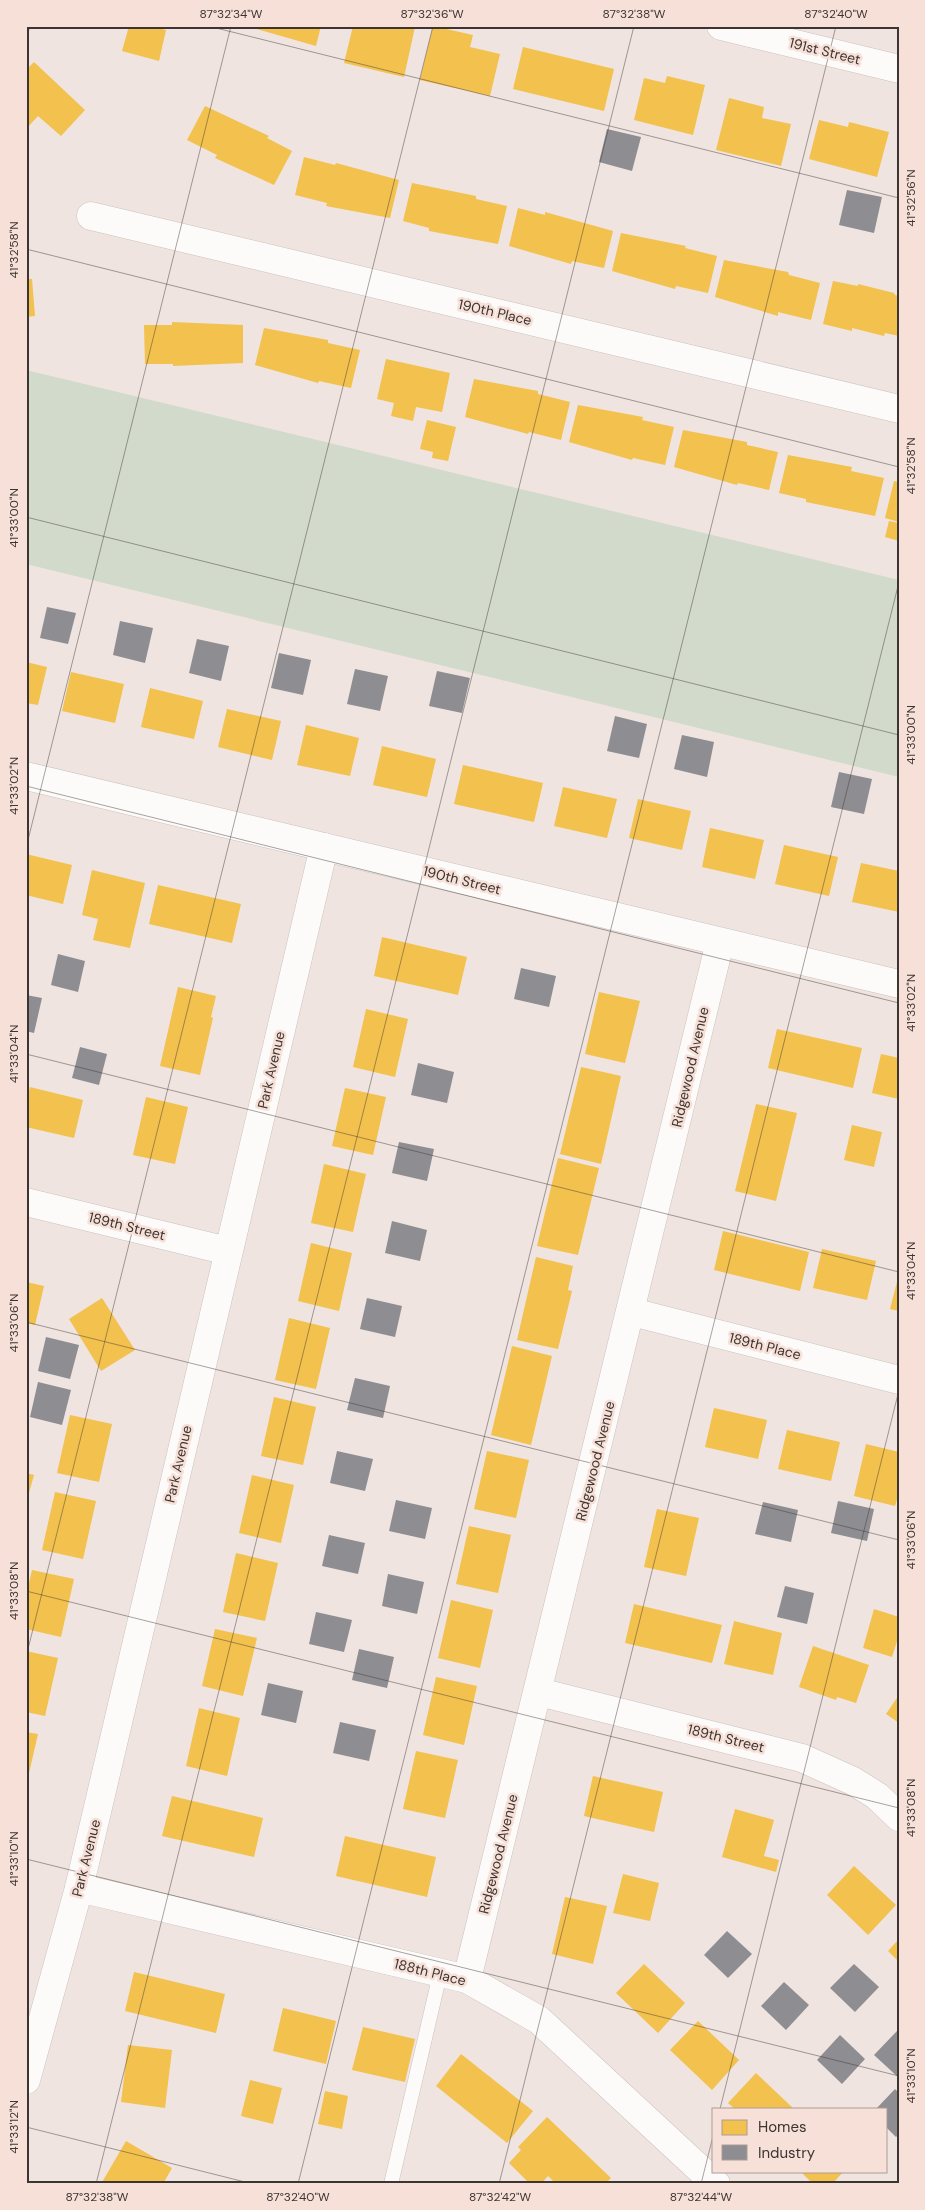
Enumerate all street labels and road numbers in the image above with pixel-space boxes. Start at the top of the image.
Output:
street label: 191st Street [787,33,863,69]
street label: 190th Place [457,295,534,329]
street label: 190th Street [421,862,503,898]
street label: Ridgewood Avenue [667,1005,713,1129]
street label: Park Avenue [253,1029,289,1110]
street label: 189th Street [87,1208,167,1244]
street label: 189th Place [727,1328,803,1364]
street label: Ridgewood Avenue [571,1399,619,1523]
street label: Park Avenue [160,1423,196,1504]
street label: 189th Street [686,1720,766,1756]
street label: Ridgewood Avenue [474,1792,522,1916]
street label: Park Avenue [68,1817,104,1898]
street label: 188th Place [392,1954,468,1990]

